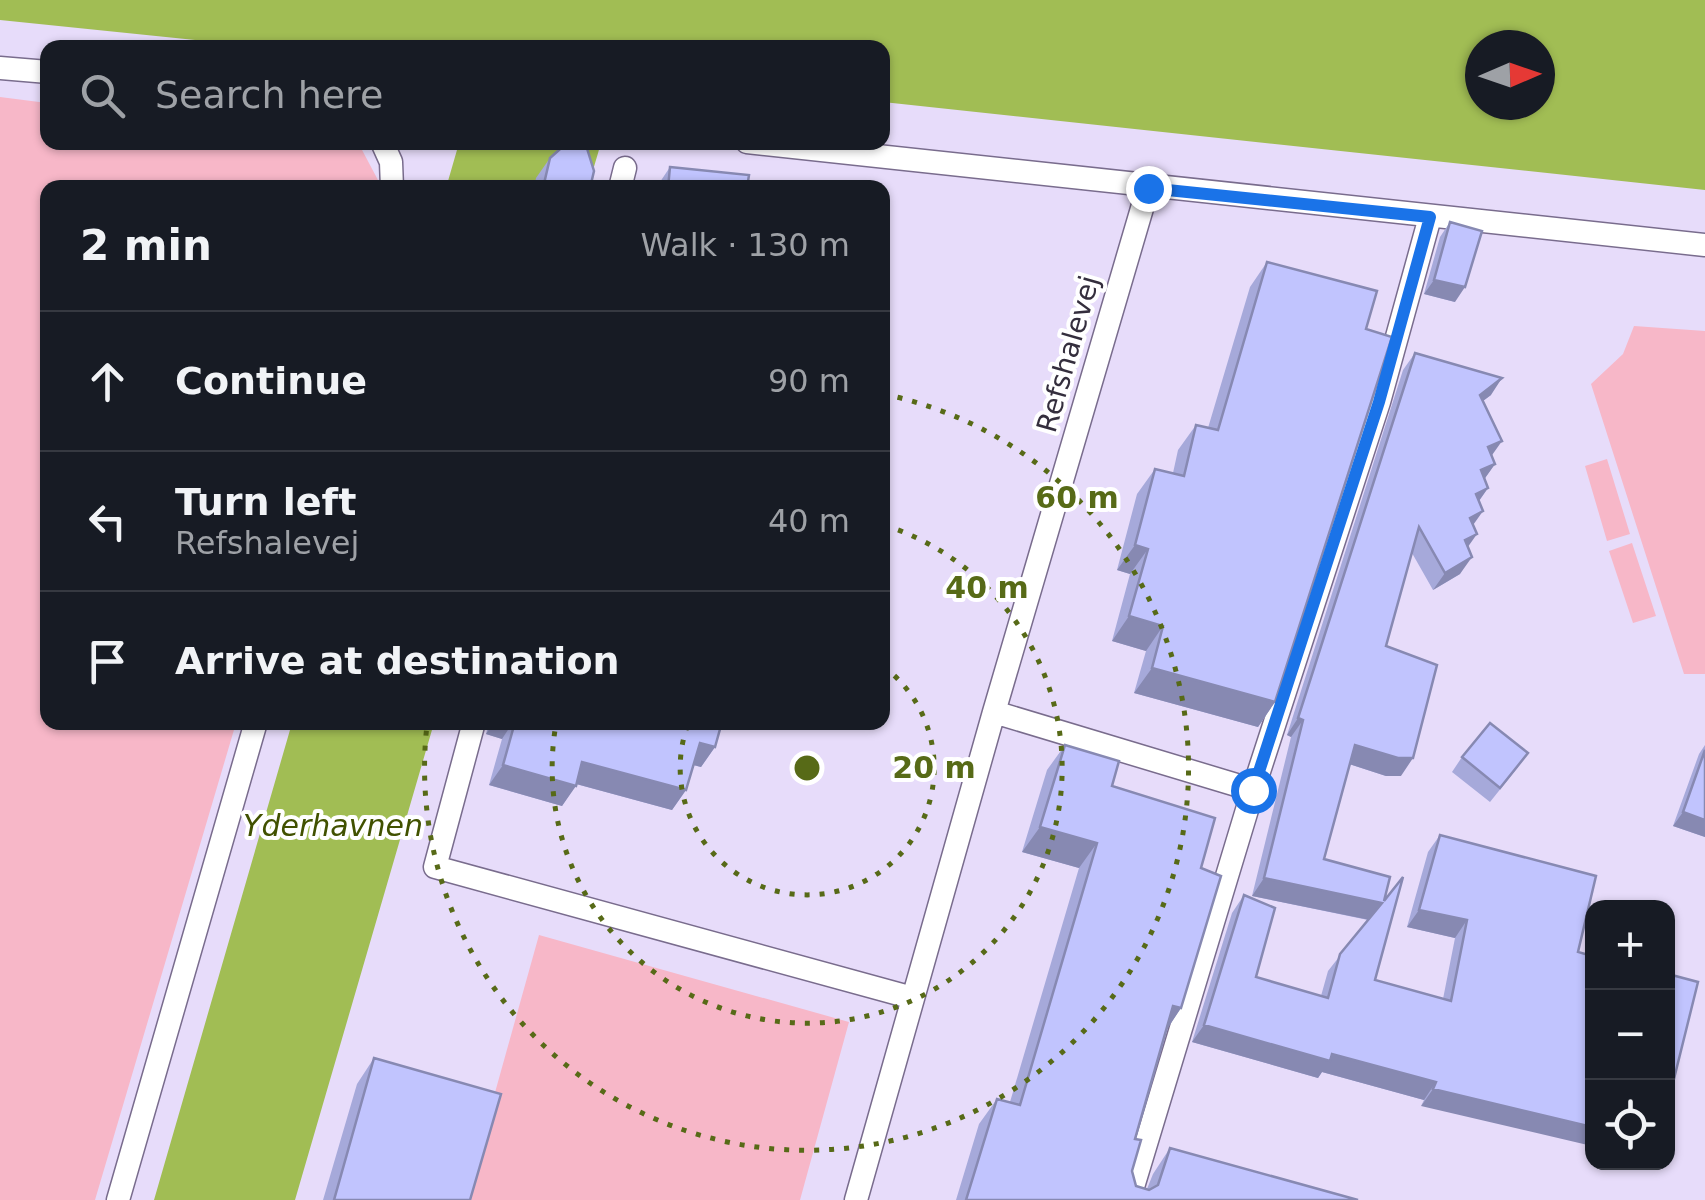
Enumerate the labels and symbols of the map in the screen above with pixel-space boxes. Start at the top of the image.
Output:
north arrow [1465,30,1555,120]
route end [1126,166,1172,212]
street label: Refshalevej [1030,272,1106,436]
text: 60 m [1035,480,1119,515]
text: 40 m [945,570,1029,605]
centre of rings [789,750,825,786]
text: 20 m [892,750,976,785]
route start [1231,768,1277,814]
water label: Yderhavnen [243,808,423,843]

